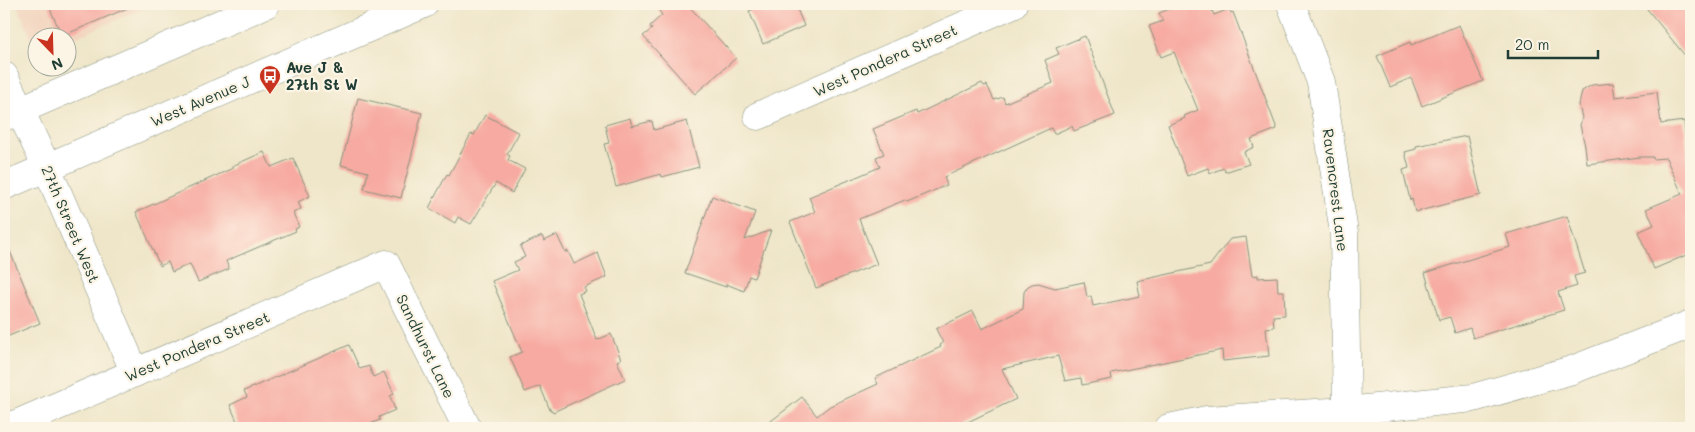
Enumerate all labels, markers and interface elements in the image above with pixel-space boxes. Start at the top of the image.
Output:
street label: West Pondera Street [810,19,960,101]
north arrow [28,28,78,78]
scale bar [1508,28,1598,60]
text: 20 m [1515,34,1549,54]
text: N [49,54,66,75]
place label: Ave J & 27th St W [286,57,358,94]
bus stop icon: Ave J & 27th St W [258,64,282,95]
street label: West Avenue J [147,71,253,131]
street label: Ravencrest Lane [1319,127,1353,253]
street label: 27th Street West [37,162,105,286]
street label: Sandhurst Lane [392,291,460,401]
street label: West Pondera Street [121,306,273,386]

